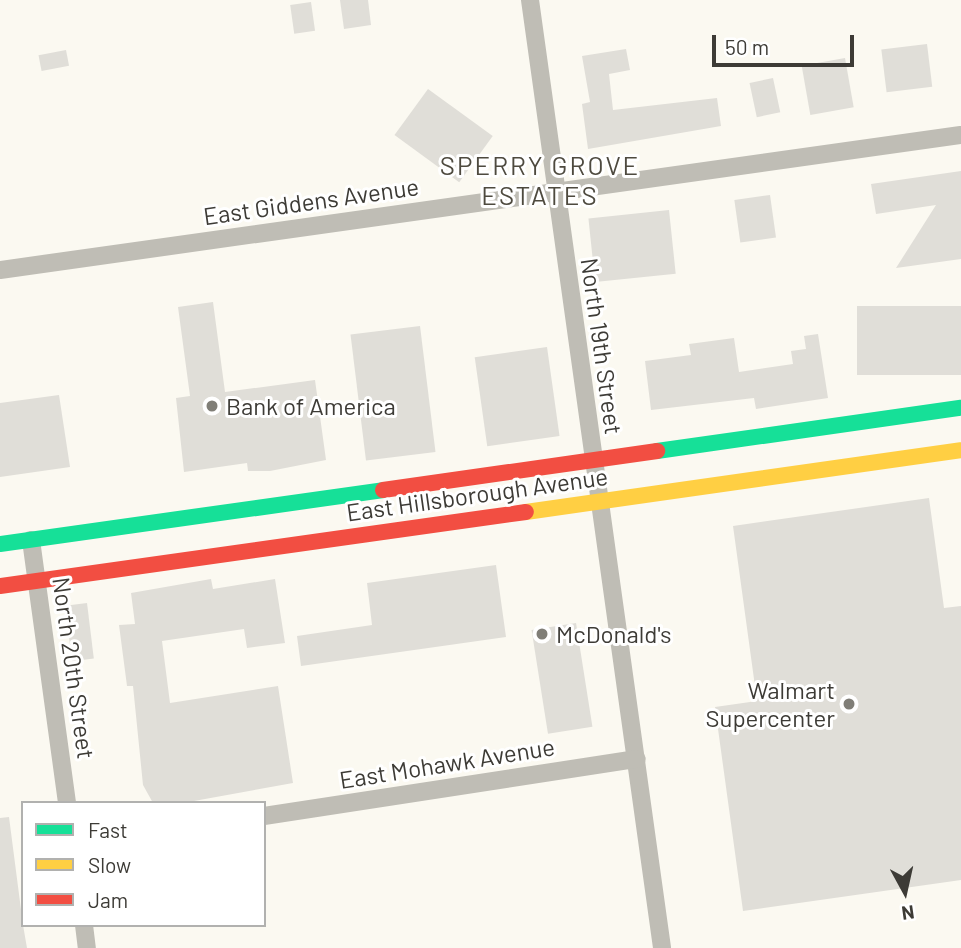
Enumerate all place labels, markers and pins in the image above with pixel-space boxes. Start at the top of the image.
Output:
place label: Bank of America [226,392,396,420]
marker: Bank of America [204,398,220,414]
place label: McDonald's [556,620,671,648]
marker: McDonald's [534,626,550,642]
place label: Walmart Supercenter [706,676,835,732]
marker: Walmart Supercenter [841,696,857,712]

